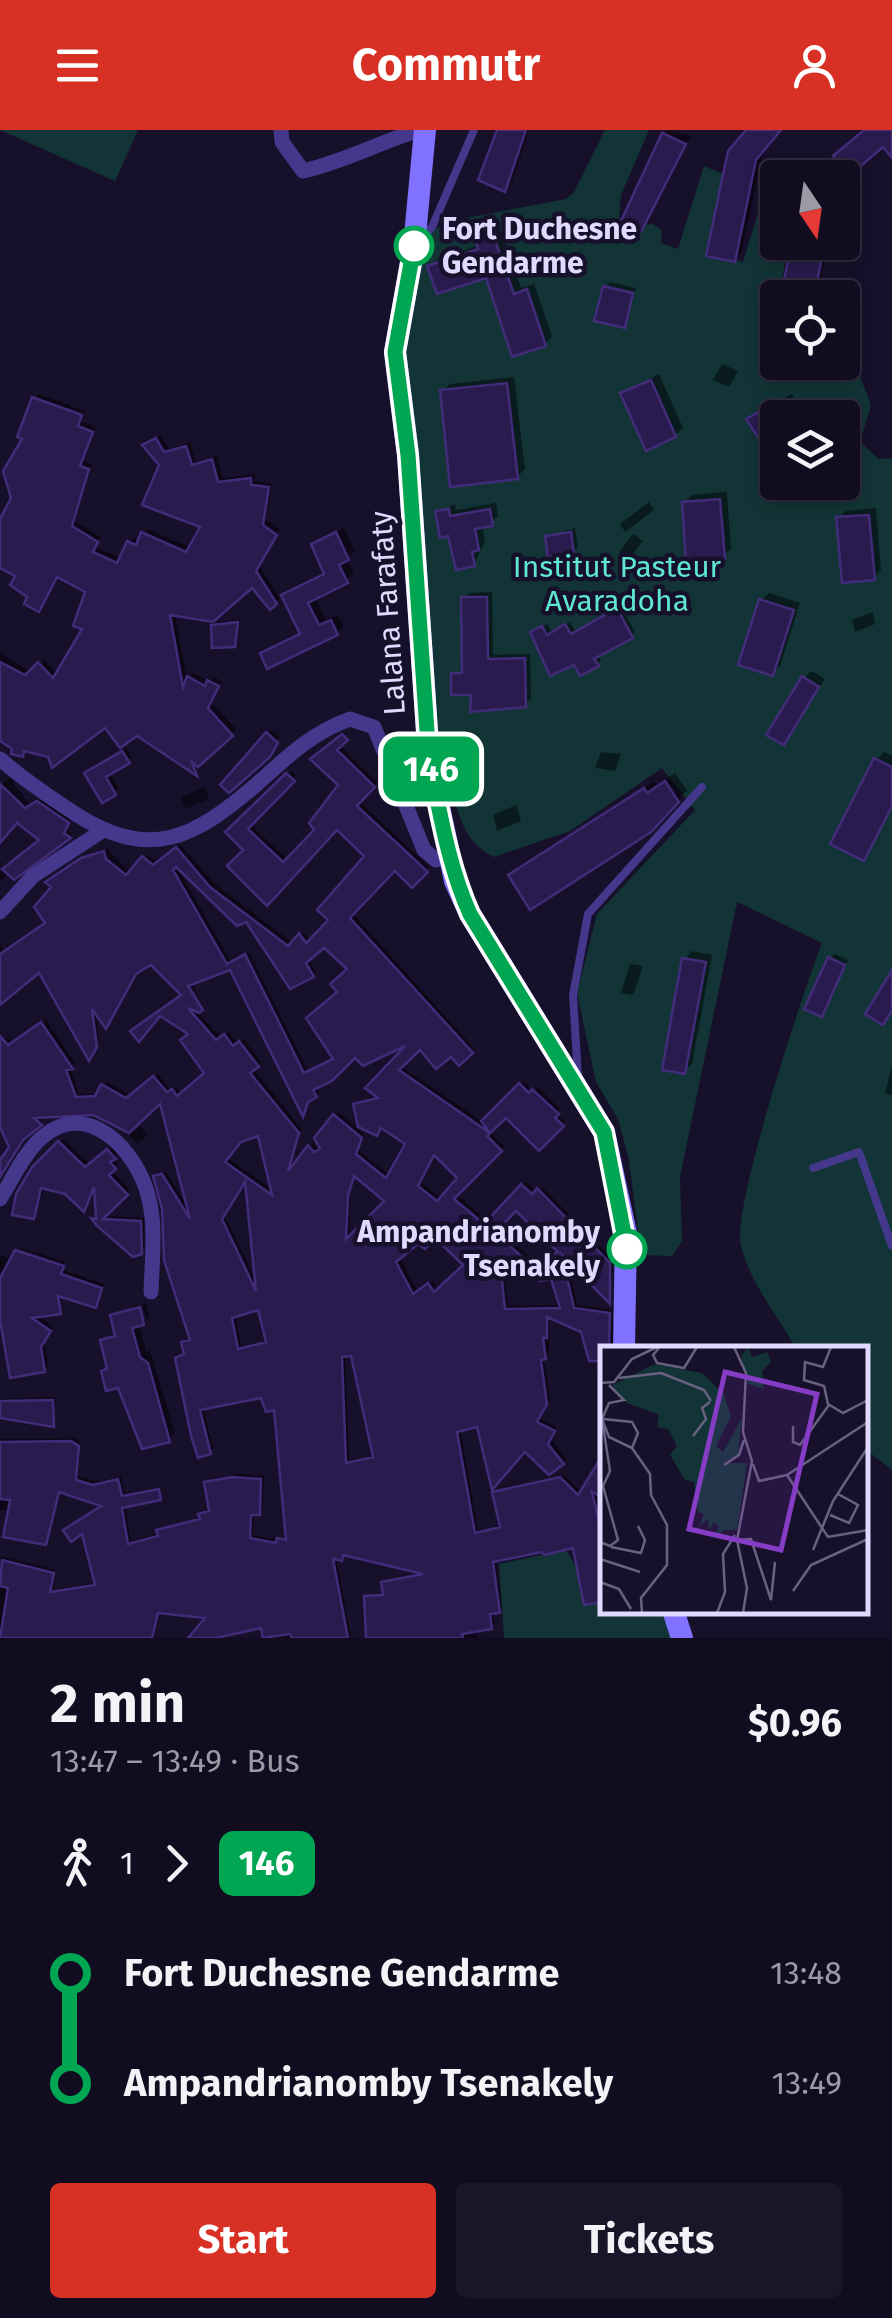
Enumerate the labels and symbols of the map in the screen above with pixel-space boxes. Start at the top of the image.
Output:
north arrow [760,160,860,260]
place label: Fort Duchesne Gendarme [442,211,637,281]
marker: Fort Duchesne Gendarme [395,227,433,265]
street label: Lalana Farafaty [363,509,413,716]
park label: Institut Pasteur Avaradoha [513,549,722,619]
line badge: 146 [374,736,488,802]
place label: Ampandrianomby Tsenakely [356,1214,600,1284]
marker: Ampandrianomby Tsenakely [608,1230,646,1268]
inset map [600,1346,867,1613]

